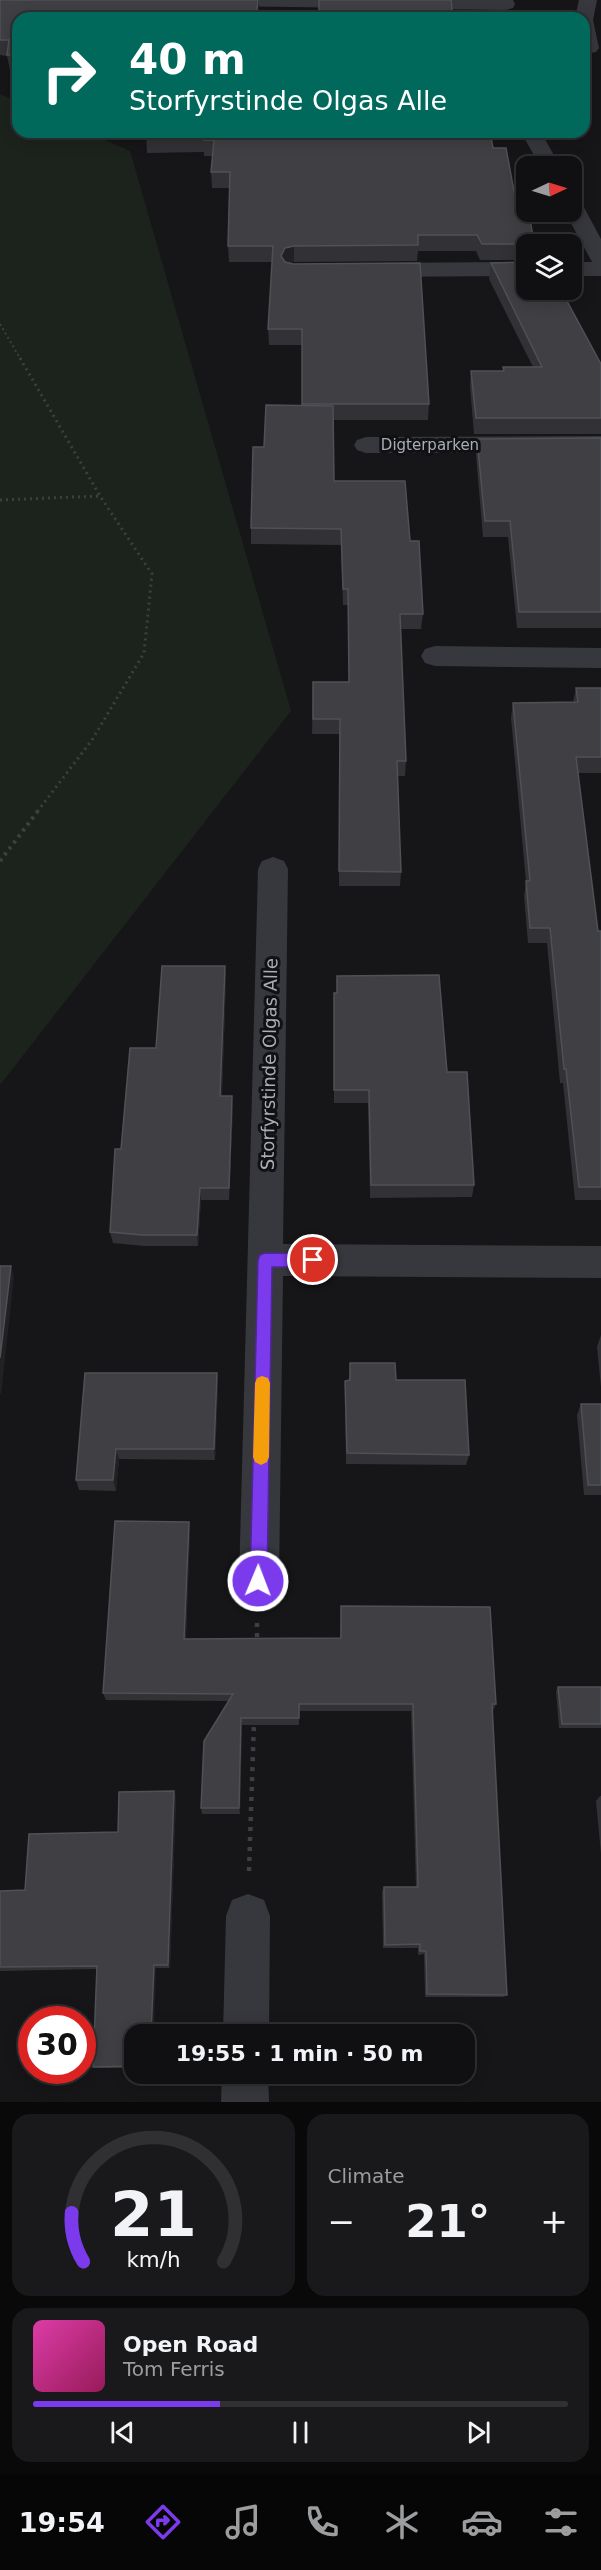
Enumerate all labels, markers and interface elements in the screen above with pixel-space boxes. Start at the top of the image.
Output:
text: 40 m [129,35,246,84]
icon: right [30,36,108,114]
text: Storfyrstinde Olgas Alle [129,85,447,116]
north arrow [516,156,582,222]
map controls [516,156,582,300]
button: layers [516,234,582,300]
street label: Digterparken [381,436,479,454]
street label: Storfyrstinde Olgas Alle [257,958,281,1170]
pin [287,1234,338,1285]
icon: arrive [296,1243,329,1276]
position arrow [226,1549,290,1613]
speed limit sign: 30 [18,2006,96,2084]
text: 19:55 · 1 min · 50 m [176,2041,423,2066]
text: Climate [328,2164,404,2188]
text: 21 [110,2178,197,2251]
text: 21° [405,2195,490,2248]
text: − [328,2202,355,2241]
text: + [540,2202,568,2241]
text: km/h [126,2247,180,2272]
text: Open Road [123,2332,258,2357]
text: Tom Ferris [123,2357,225,2381]
icon: previous [106,2416,139,2449]
icon: pause [284,2416,317,2449]
icon: next [462,2416,495,2449]
icon: directions [142,2501,184,2543]
icon: music [222,2501,264,2543]
icon: phone [301,2501,343,2543]
icon: climate [381,2501,423,2543]
icon: car [461,2501,503,2543]
icon: filters [540,2501,582,2543]
text: 19:54 [19,2507,105,2538]

